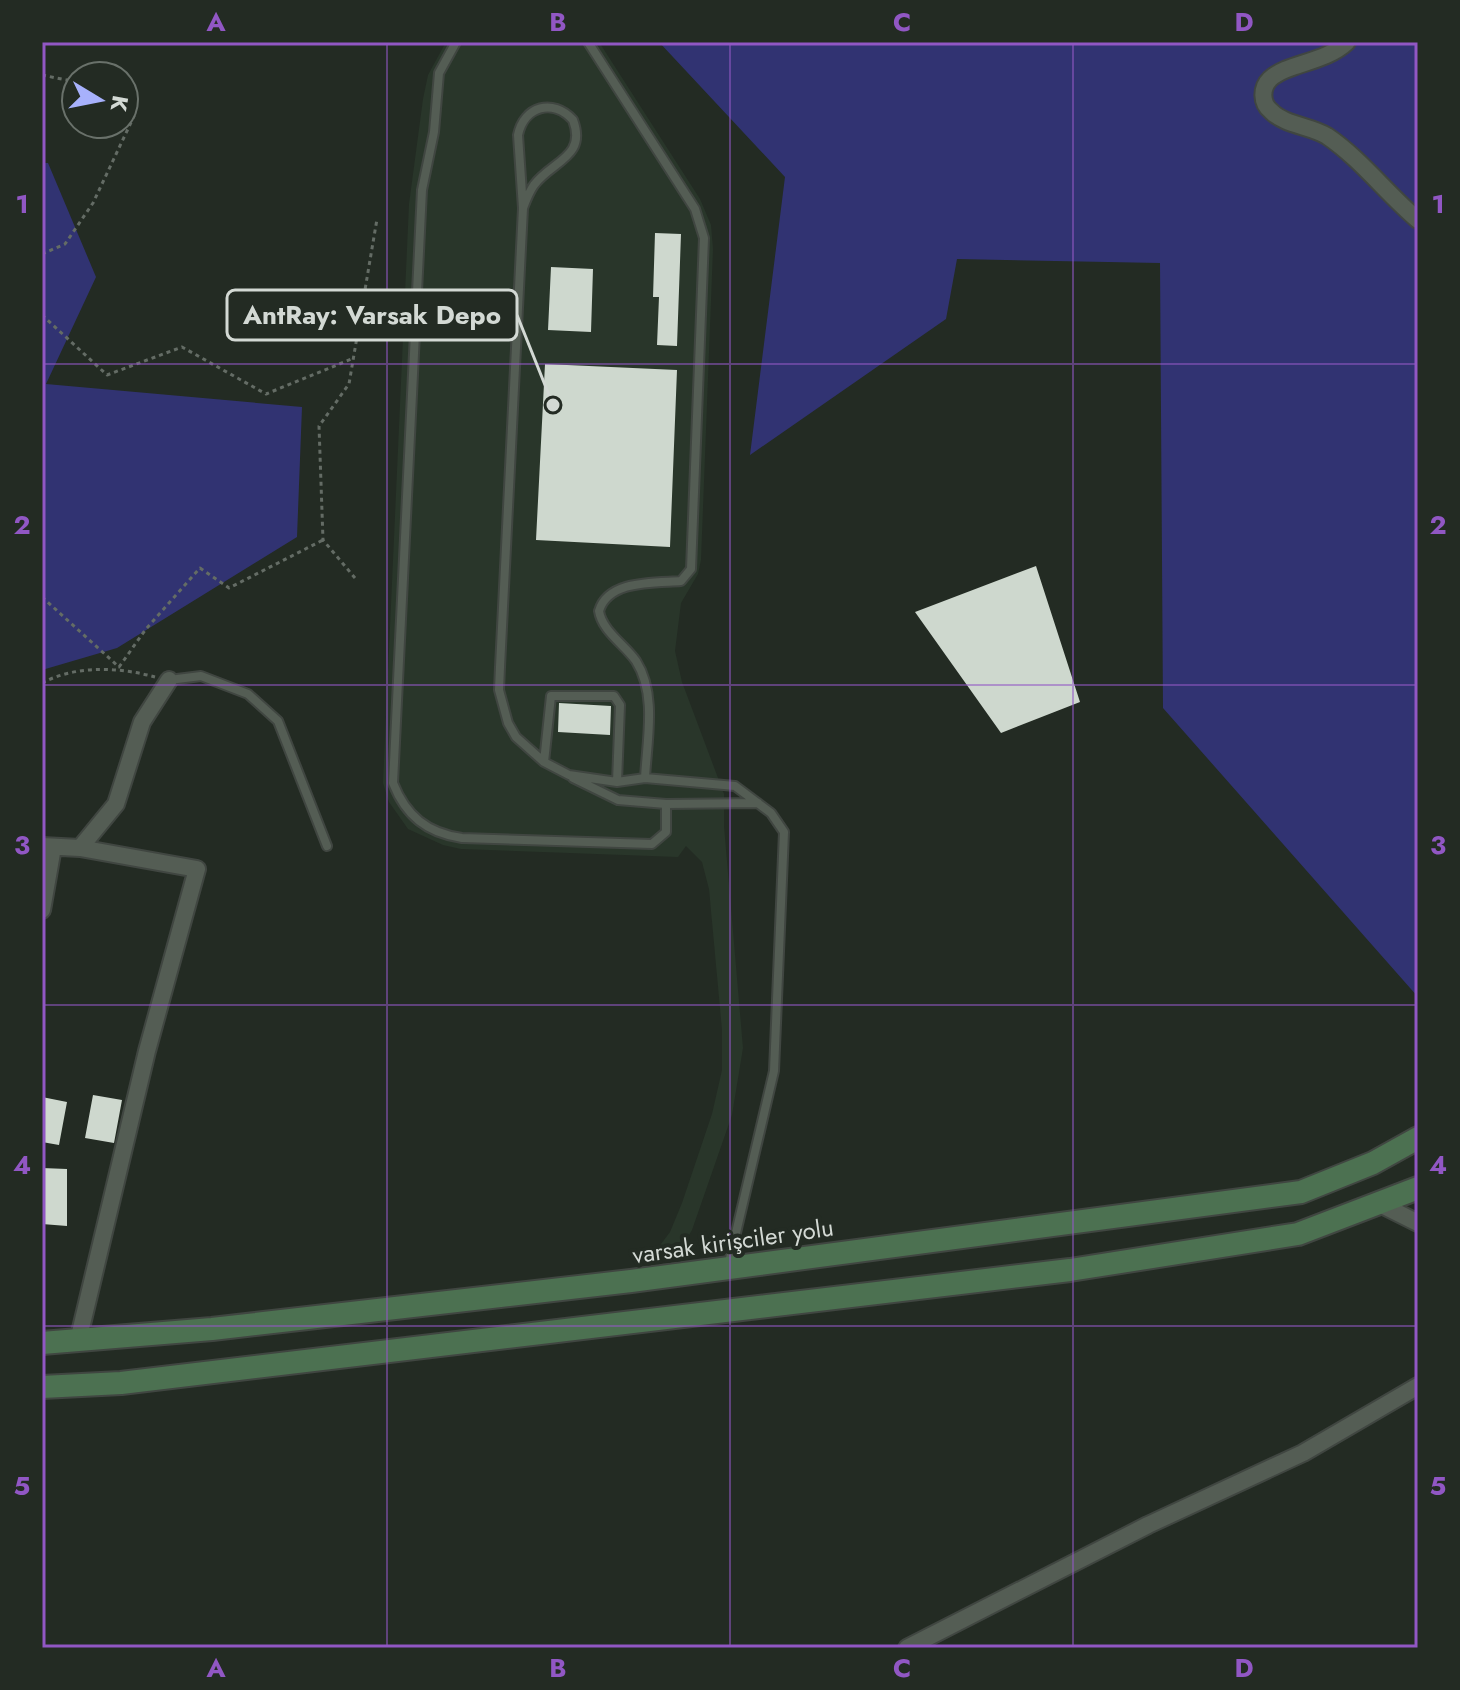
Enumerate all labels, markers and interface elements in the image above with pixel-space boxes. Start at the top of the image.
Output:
text: A [205,3,226,41]
text: B [549,3,567,41]
text: C [893,3,911,41]
text: D [1234,3,1254,41]
north arrow [60,60,140,140]
text: K [102,93,137,114]
text: 1 [15,185,29,223]
text: 1 [1431,185,1445,223]
callout: AntRay: Varsak Depo [227,290,517,340]
text: AntRay: Varsak Depo [242,296,501,334]
text: 2 [13,506,31,544]
text: 2 [1429,506,1447,544]
text: 3 [14,826,30,864]
text: 3 [1430,826,1446,864]
text: 4 [13,1146,31,1184]
text: 4 [1429,1146,1447,1184]
street label: varsak kirişciler yolu [630,1210,836,1272]
text: 5 [14,1467,30,1505]
text: 5 [1430,1467,1446,1505]
text: A [205,1649,226,1687]
text: B [549,1649,567,1687]
text: C [893,1649,911,1687]
text: D [1234,1649,1254,1687]

